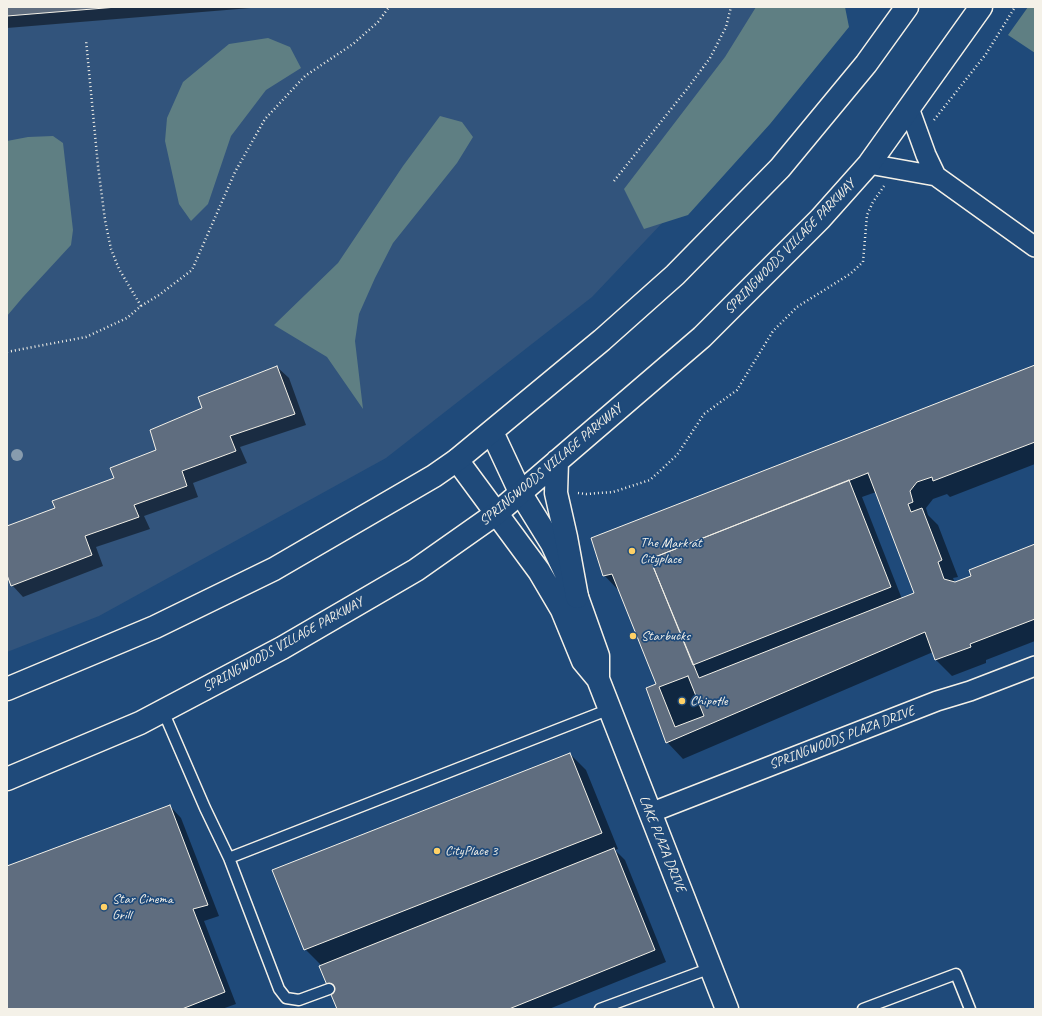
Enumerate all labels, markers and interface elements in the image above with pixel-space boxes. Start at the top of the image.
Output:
street label: SPRINGWOODS VILLAGE PARKWAY [721,176,859,318]
street label: SPRINGWOODS VILLAGE PARKWAY [476,400,626,530]
place label: The Mark at Cityplace [640,535,702,568]
marker: The Mark at Cityplace [627,546,637,556]
street label: SPRINGWOODS VILLAGE PARKWAY [200,594,366,696]
place label: Starbucks [641,628,690,644]
marker: Starbucks [628,631,638,641]
place label: Chipotle [690,693,728,709]
marker: Chipotle [677,696,687,706]
street label: SPRINGWOODS PLAZA DRIVE [767,703,917,773]
street label: LAKE PLAZA DRIVE [635,793,689,895]
place label: CityPlace 3 [445,843,497,859]
marker: CityPlace 3 [432,846,442,856]
place label: Star Cinema Grill [112,891,173,924]
marker: Star Cinema Grill [99,902,109,912]

